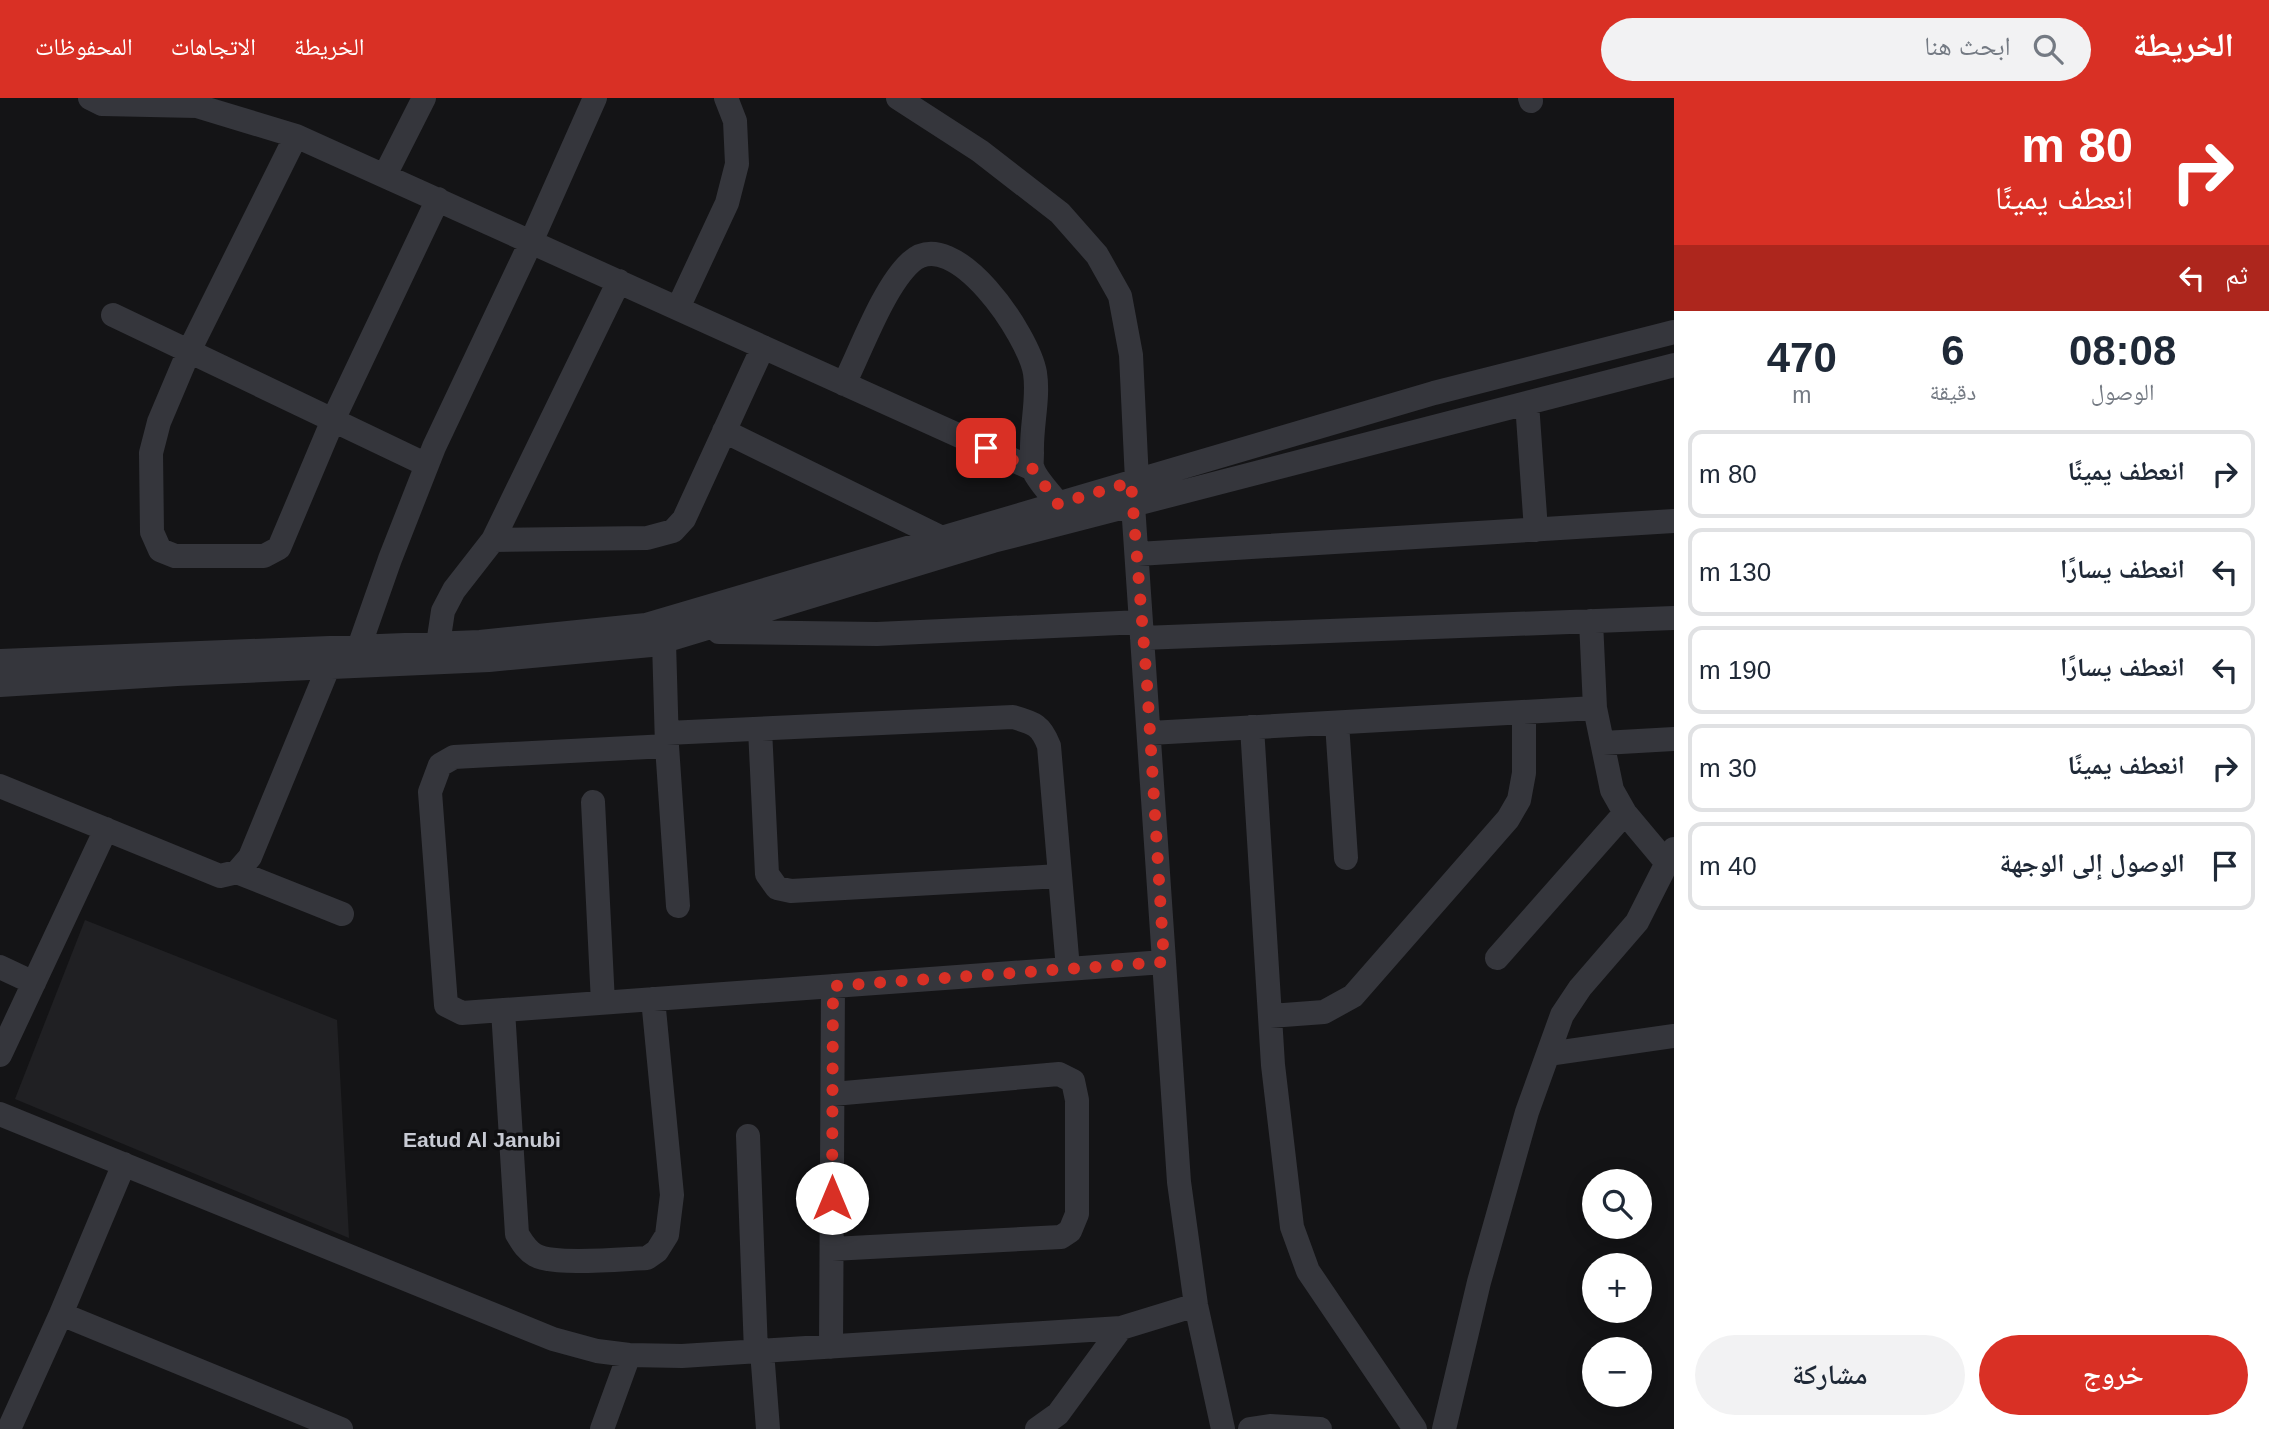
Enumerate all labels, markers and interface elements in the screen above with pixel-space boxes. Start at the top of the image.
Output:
search box [1601,18,2091,81]
text: الخريطة [2133,26,2234,63]
icon: search [2029,30,2067,68]
text: ابحث هنا [1924,31,2011,61]
text: المحفوظات [35,33,133,60]
text: الاتجاهات [171,33,256,60]
text: الخريطة [294,33,365,60]
text: 80 m [2021,118,2133,172]
icon: right [2157,126,2248,217]
text: انعطف يمينًا [1995,180,2133,216]
icon: left [2173,259,2211,297]
text: ثم [2225,260,2248,290]
text: 6 [1941,327,1965,374]
text: 08:08 [2069,327,2176,374]
text: 470 [1767,334,1837,381]
text: دقيقة [1929,379,1976,405]
text: الوصول [2091,379,2154,405]
text: m [1792,382,1811,408]
pin [956,418,1016,478]
icon: arrive [967,429,1005,467]
icon: right [2206,455,2244,493]
text: انعطف يمينًا [2068,456,2185,486]
text: 80 m [1699,459,1757,489]
icon: left [2206,553,2244,591]
text: انعطف يسارًا [2060,554,2185,584]
text: 130 m [1699,557,1771,587]
icon: left [2206,651,2244,689]
text: انعطف يسارًا [2060,652,2185,682]
text: 190 m [1699,655,1771,685]
icon: right [2206,749,2244,787]
text: انعطف يمينًا [2068,750,2185,780]
text: 30 m [1699,753,1757,783]
icon: arrive [2206,847,2244,885]
text: الوصول إلى الوجهة [2000,848,2185,878]
text: 40 m [1699,851,1757,881]
district label: Eatud Al Janubi [403,1128,561,1151]
position arrow [795,1161,869,1235]
map controls [1582,1169,1652,1407]
button: search [1582,1169,1652,1239]
button: + [1582,1253,1652,1323]
button: مشاركة [1695,1335,1965,1415]
button: خروج [1979,1335,2248,1415]
button: − [1582,1337,1652,1407]

